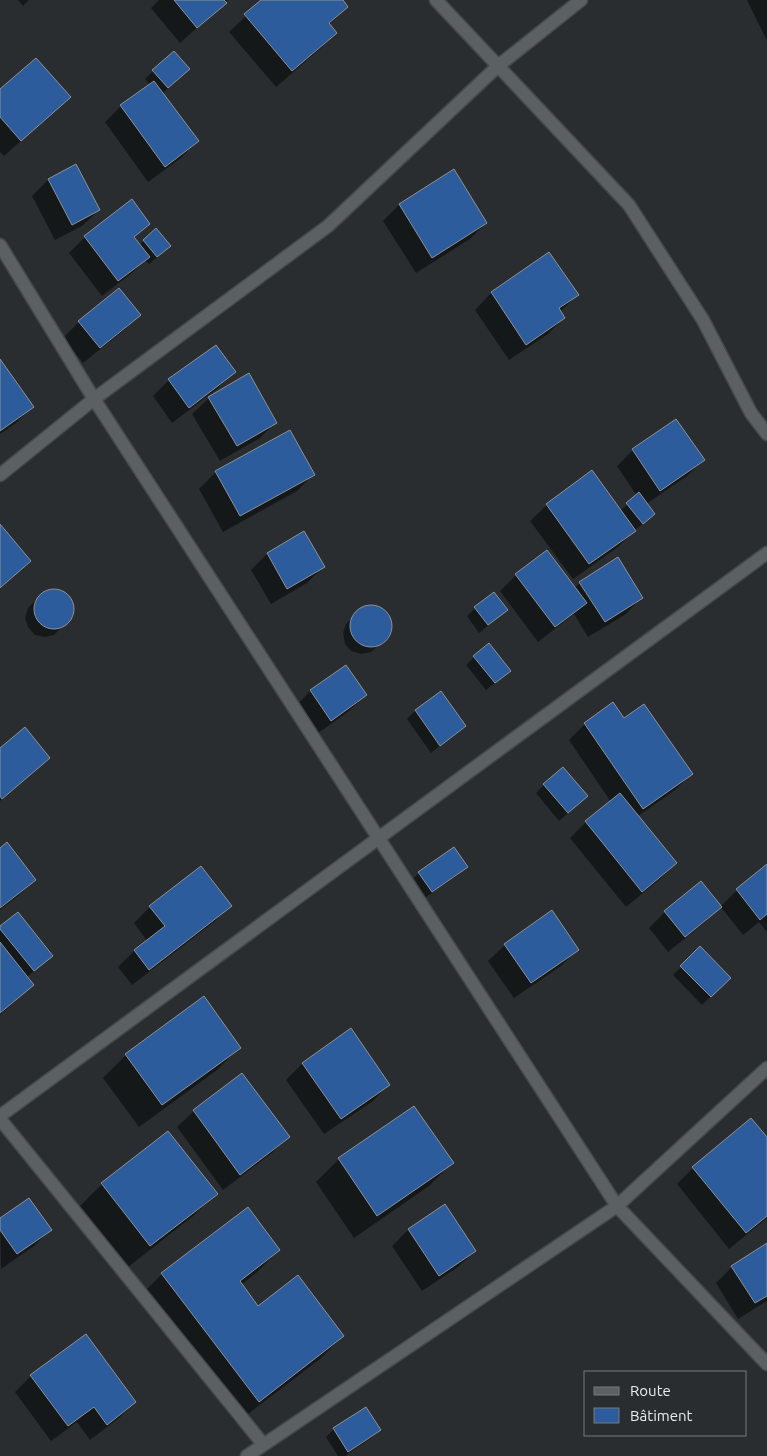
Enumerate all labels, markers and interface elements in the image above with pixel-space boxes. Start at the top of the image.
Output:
legend [584,1371,747,1436]
text: Route [630,1382,671,1399]
text: Bâtiment [630,1407,693,1424]

